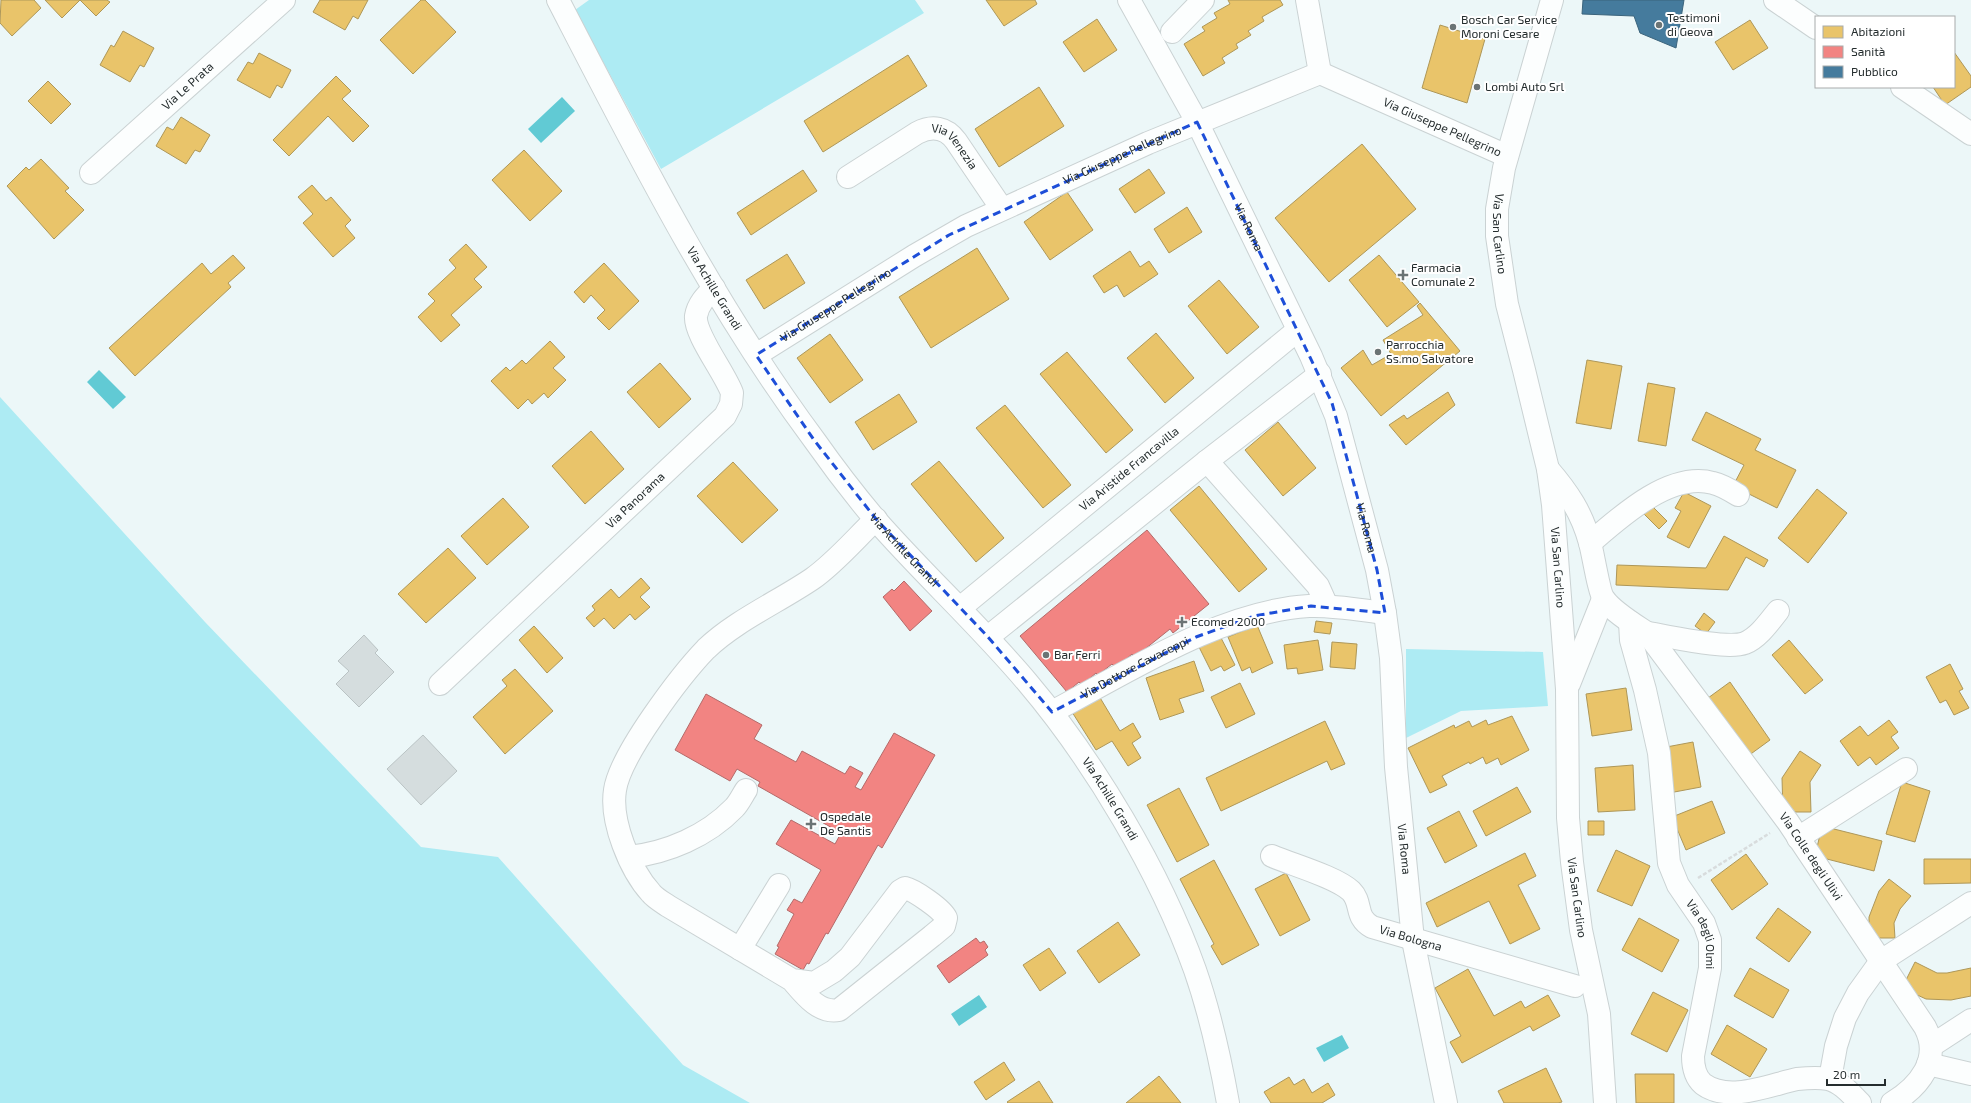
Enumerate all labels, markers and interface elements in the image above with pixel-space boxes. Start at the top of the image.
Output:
place label: Testimoni di Geova [1667,10,1720,38]
place label: Bosch Car Service Moroni Cesare [1461,12,1557,40]
legend [1815,16,1955,88]
marker: Testimoni di Geova [1654,20,1664,30]
marker: Bosch Car Service Moroni Cesare [1448,22,1458,32]
text: Abitazioni [1851,24,1905,38]
text: Sanità [1851,44,1885,58]
street label: Via Le Prata [158,59,216,112]
text: Pubblico [1851,64,1898,78]
place label: Lombi Auto Srl [1485,79,1565,93]
marker: Lombi Auto Srl [1472,82,1482,92]
street label: Via Giuseppe Pellegrino [1381,94,1504,159]
street label: Via Venezia [931,120,981,172]
street label: Via Giuseppe Pellegrino [1061,122,1183,187]
street label: Via San Carlino [1491,192,1511,275]
street label: Via Roma [1232,201,1267,253]
street label: Via Achille Grandi [685,244,745,332]
place label: Farmacia Comunale 2 [1411,260,1475,288]
street label: Via Giuseppe Pellegrino [777,264,893,344]
marker: Farmacia Comunale 2 [1398,270,1408,280]
place label: Parrocchia Ss.mo Salvatore [1386,337,1474,365]
marker: Parrocchia Ss.mo Salvatore [1373,347,1383,357]
street label: Via Aristide Francavilla [1076,423,1181,513]
street label: Via Panorama [602,469,667,531]
street label: Via Roma [1354,501,1380,554]
street label: Via Achille Grandi [867,510,942,589]
street label: Via San Carlino [1549,526,1569,609]
place label: Ecomed 2000 [1191,614,1265,628]
marker: Ecomed 2000 [1176,616,1188,628]
street label: Via Dottore Cavaceppi [1078,633,1191,701]
place label: Bar Ferri [1054,647,1101,661]
marker: Bar Ferri [1041,650,1051,660]
street label: Via Achille Grandi [1080,754,1142,842]
place label: Ospedale De Santis [820,809,871,837]
street label: Via Colle degli Ulivi [1777,809,1846,902]
marker: Ospedale De Santis [805,818,817,830]
street label: Via Roma [1396,823,1415,875]
street label: Via San Carlino [1566,857,1591,939]
street label: Via degli Olmi [1684,896,1718,969]
street label: Via Bologna [1378,922,1444,953]
scale bar [1827,1061,1885,1087]
text: 20 m [1833,1067,1860,1081]

